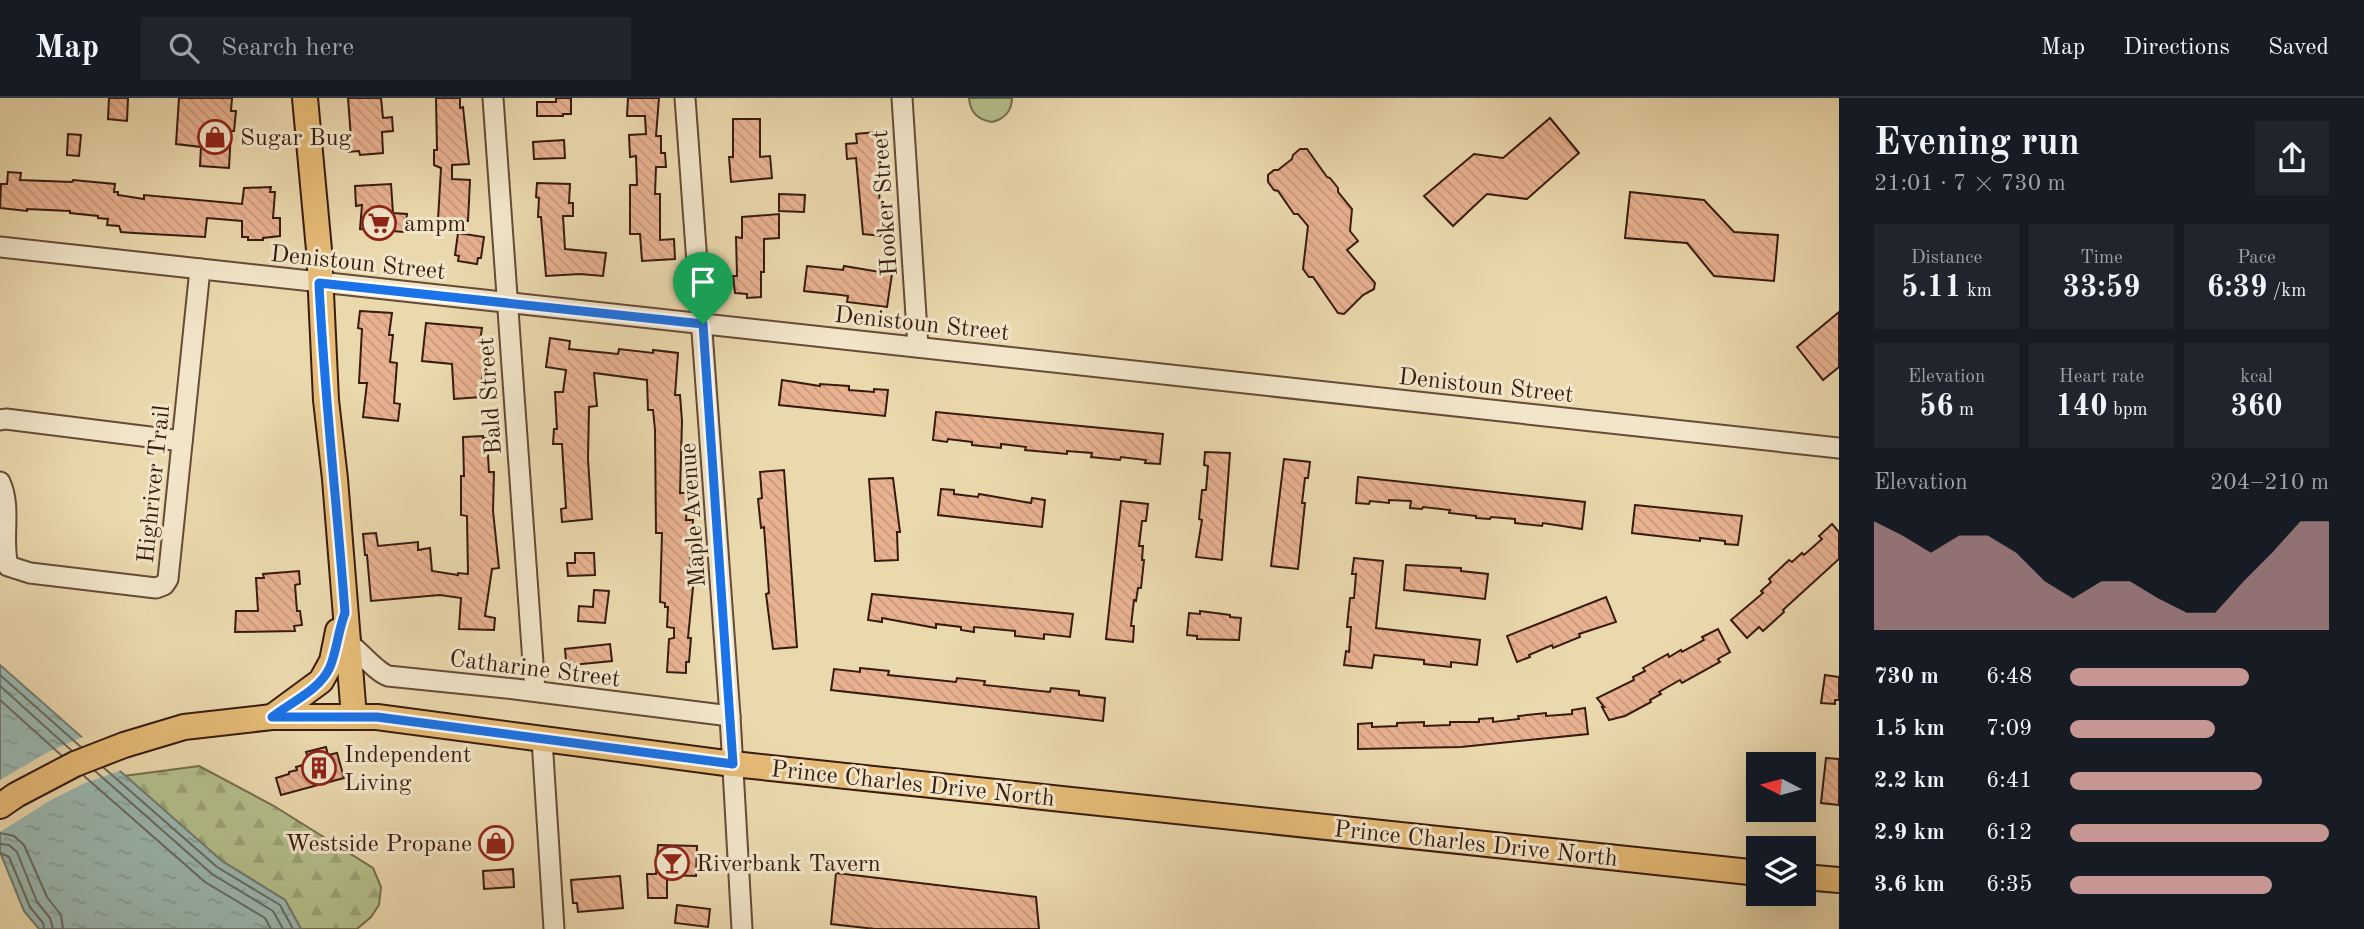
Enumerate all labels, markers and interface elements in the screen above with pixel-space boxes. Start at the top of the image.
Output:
search box [141,17,631,80]
icon: search [165,29,203,67]
text: Map [35,32,99,65]
text: Search here [221,35,354,61]
text: Map [2041,36,2085,60]
text: Directions [2123,36,2230,60]
text: Saved [2268,36,2329,60]
shop icon: Sugar Bug [196,118,234,156]
button: share [2255,121,2329,195]
text: Evening run [1874,125,2080,163]
place label: Sugar Bug [240,127,351,151]
street label: Hooker Street [869,129,903,277]
text: 21:01 · 7 × 730 m [1874,172,2066,195]
supermarket icon: ampm [360,204,398,242]
place label: ampm [404,213,466,237]
street label: Denistoun Street [269,243,447,285]
text: Distance [1911,249,1982,268]
text: Time [2080,249,2123,268]
text: Pace [2237,249,2276,268]
pin [673,252,733,324]
icon: arrive [684,263,722,301]
text: 5.11 [1901,273,1962,303]
text: 33:59 [2063,273,2141,303]
text: 6:39 [2207,273,2267,303]
text: km [1962,282,1992,301]
text: /km [2267,282,2306,301]
street label: Denistoun Street [833,304,1011,346]
street label: Bald Street [475,336,507,455]
street label: Denistoun Street [1397,366,1575,408]
text: Elevation [1908,368,1985,387]
text: Heart rate [2059,368,2144,387]
text: kcal [2240,368,2273,387]
text: 56 [1919,392,1954,422]
text: 140 [2055,392,2108,422]
text: 360 [2230,392,2283,422]
text: m [1954,401,1974,420]
text: bpm [2108,401,2148,420]
street label: Highriver Trail [135,404,175,564]
street label: Maple Avenue [677,442,711,588]
text: Elevation [1874,471,1968,494]
text: 204–210 m [2210,471,2329,494]
street label: Catharine Street [448,648,622,692]
text: 730 m [1874,665,1939,688]
text: 6:48 [1986,665,2032,688]
text: 1.5 km [1874,717,1945,740]
text: 7:09 [1986,717,2032,740]
place label: Independent Living [344,744,471,796]
building icon: Independent Living [300,749,338,787]
north arrow [1746,752,1816,822]
map controls [1746,752,1816,906]
street label: Prince Charles Drive North [770,758,1056,812]
text: 2.2 km [1874,769,1945,792]
text: 6:41 [1986,769,2032,792]
street label: Prince Charles Drive North [1333,818,1619,872]
text: 2.9 km [1874,821,1945,844]
text: 6:12 [1986,821,2032,844]
shop icon: Westside Propane [477,824,515,862]
place label: Westside Propane [285,833,472,857]
button: layers [1746,836,1816,906]
bar icon: Riverbank Tavern [653,844,691,882]
place label: Riverbank Tavern [696,853,881,877]
text: 3.6 km [1874,873,1945,896]
text: 6:35 [1986,873,2032,896]

